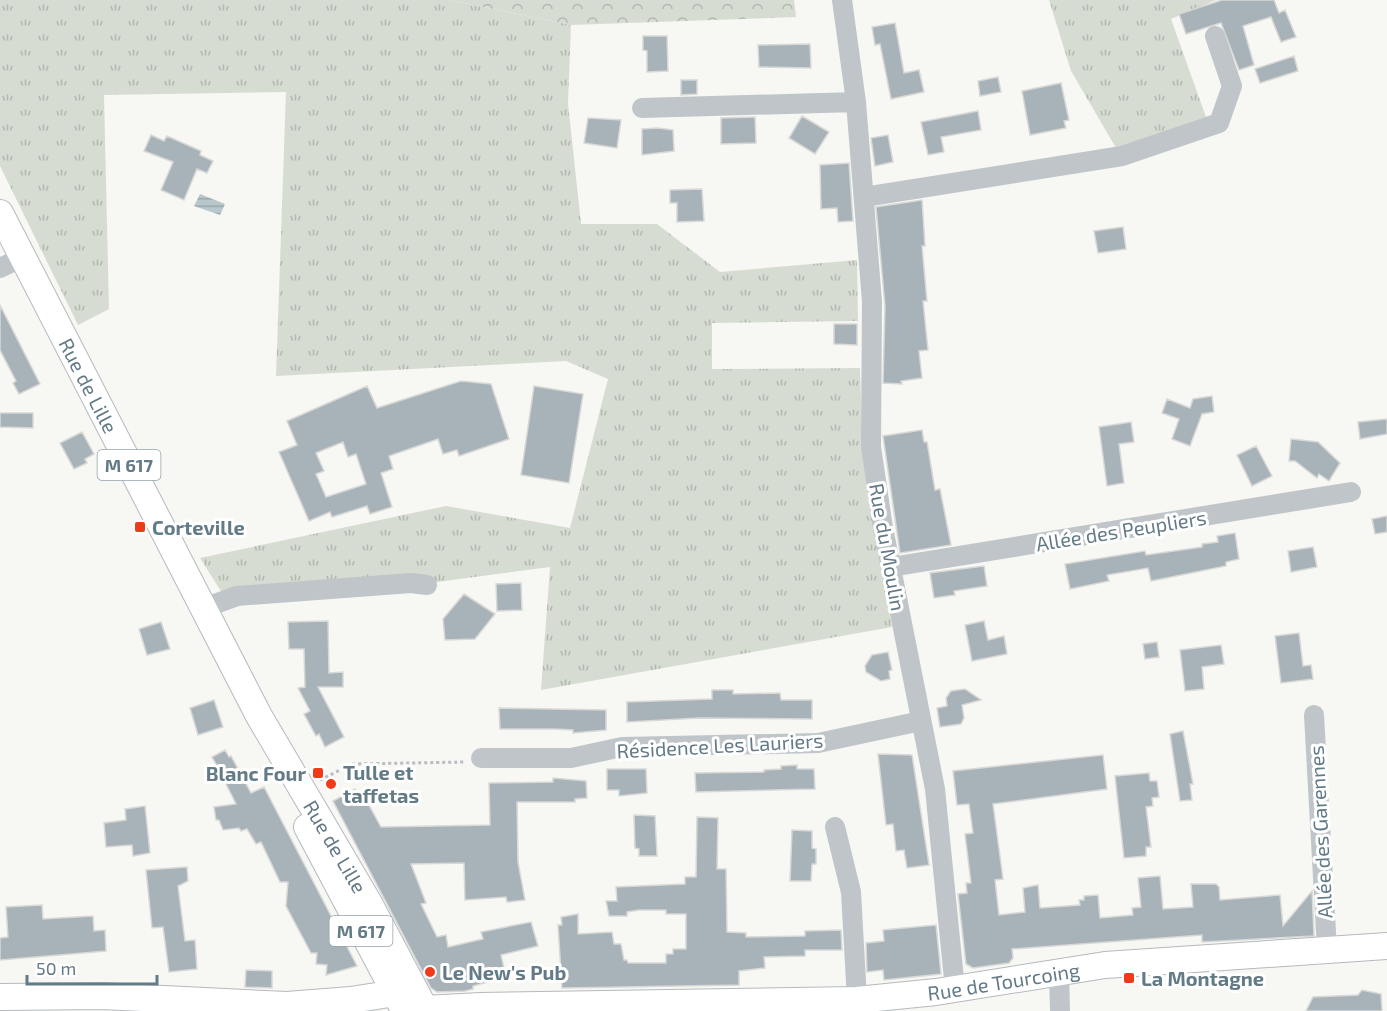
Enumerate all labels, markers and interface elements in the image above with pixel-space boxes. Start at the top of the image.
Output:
street label: Rue de Lille [54,334,123,437]
road number: M 617 [98,450,160,480]
street label: Rue du Moulin [865,481,911,613]
street label: Allée des Peupliers [1034,505,1208,555]
place label: Corteville [152,515,245,539]
marker: Corteville [133,520,147,534]
street label: Résidence Les Lauriers [616,728,824,762]
street label: Allée des Garennes [1303,745,1337,919]
place label: Tulle et taffetas [343,760,419,807]
place label: Blanc Four [206,761,306,785]
marker: Blanc Four [311,766,325,780]
marker: Tulle et taffetas [324,777,338,791]
street label: Rue de Lille [299,796,372,897]
road number: M 617 [330,916,392,946]
scale bar [27,948,158,986]
text: 50 m [36,957,76,979]
street label: Rue de Tourcoing [926,957,1081,1005]
place label: Le New's Pub [442,960,566,984]
marker: Le New's Pub [423,965,437,979]
place label: La Montagne [1141,966,1264,990]
marker: La Montagne [1122,971,1136,985]

